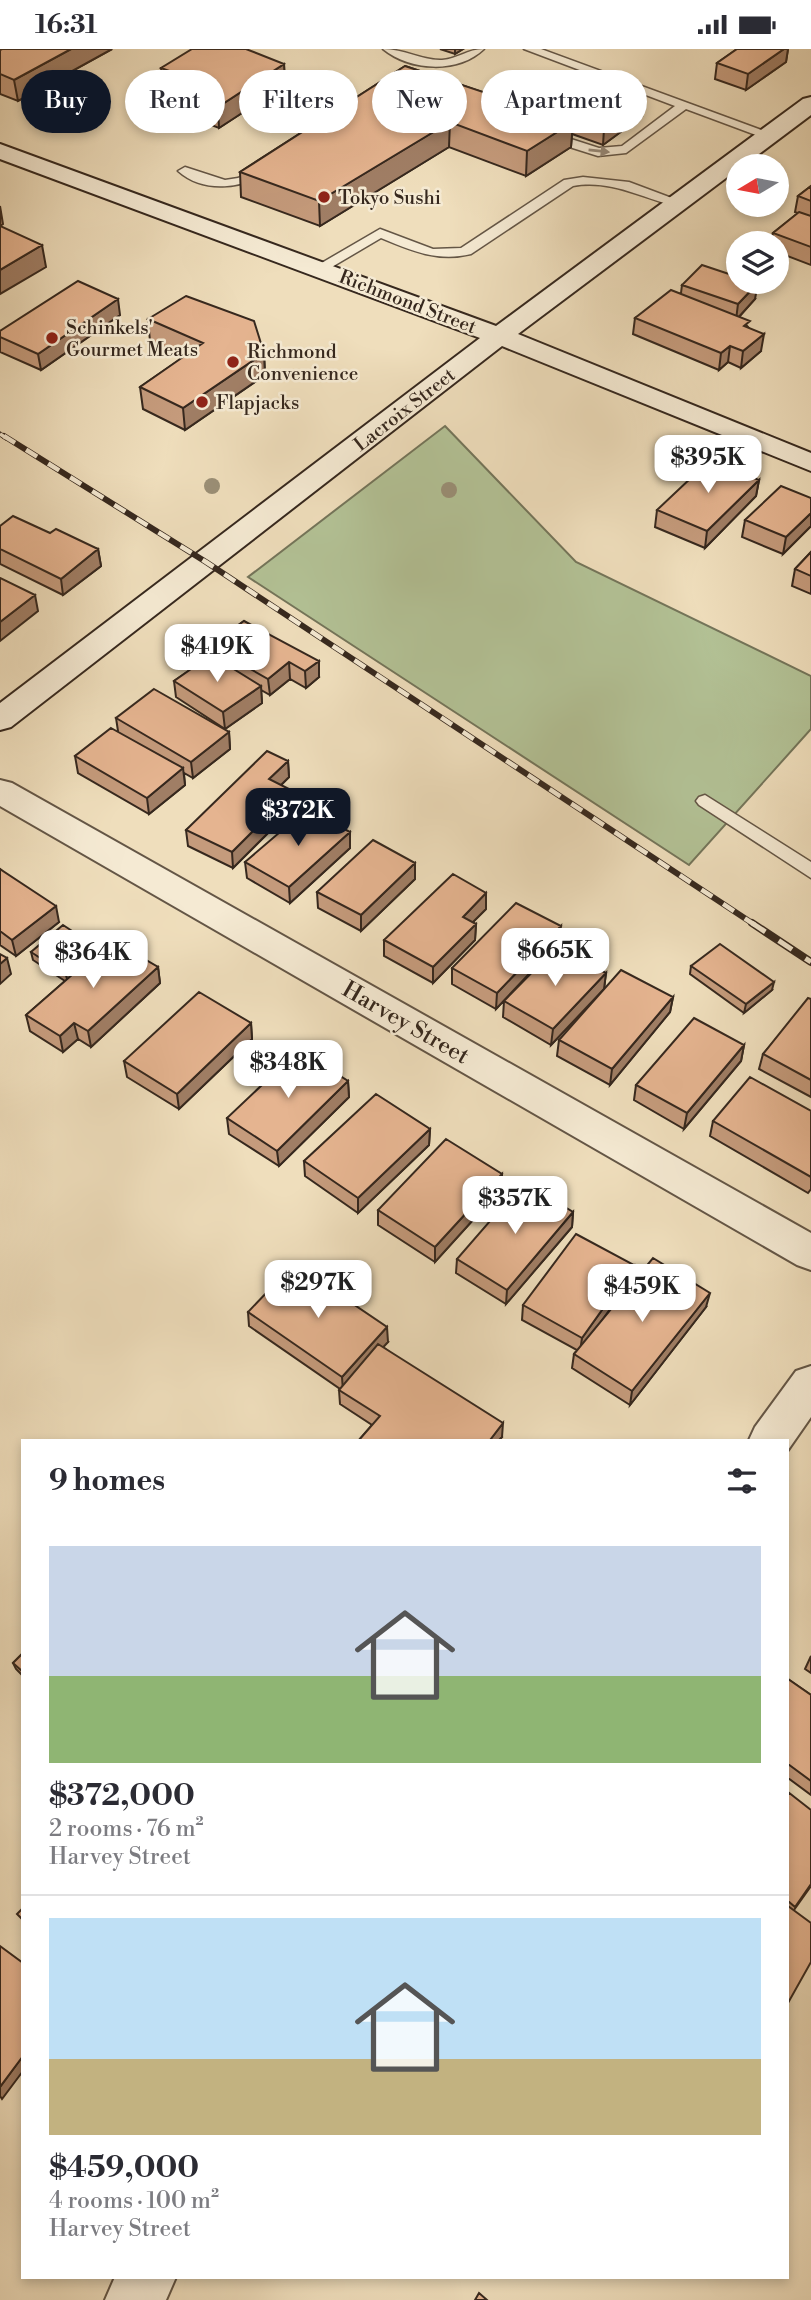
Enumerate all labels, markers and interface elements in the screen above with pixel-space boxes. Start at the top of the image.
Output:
text: 16:31 [35,9,98,41]
chip: Buy [21,70,111,133]
chip: Rent [125,70,225,133]
chip: Filters [239,70,358,133]
chip: New [372,70,467,133]
chip: Apartment [481,70,647,133]
one-way arrow [588,145,610,156]
north arrow [726,154,789,217]
map controls [726,154,789,294]
place label: Tokyo Sushi [338,186,441,210]
marker: Tokyo Sushi [316,189,332,205]
button: layers [726,231,789,294]
street label: Richmond Street [336,265,480,339]
place label: Schinkels' Gourmet Meats [66,316,198,362]
marker: Schinkels' Gourmet Meats [44,330,60,346]
place label: Richmond Convenience [247,340,358,386]
marker: Richmond Convenience [225,354,241,370]
street label: Lacroix Street [349,363,460,457]
place label: Flapjacks [216,391,299,415]
marker: Flapjacks [194,394,210,410]
pin: $395K [659,435,757,495]
text: $395K [671,444,745,472]
pin: $419K [168,625,266,684]
text: $419K [181,633,253,661]
pin: $372K [249,789,347,848]
text: $372K [261,797,335,825]
pin: $665K [506,929,604,988]
pin: $364K [44,930,142,990]
text: $665K [517,937,593,965]
text: $364K [55,939,131,967]
street label: Harvey Street [337,975,474,1070]
pin: $348K [239,1041,337,1100]
text: $348K [250,1049,326,1077]
pin: $357K [466,1177,564,1236]
text: $357K [478,1185,552,1213]
pin: $297K [269,1261,367,1320]
pin: $459K [593,1265,691,1324]
text: $297K [281,1269,355,1297]
text: $459K [604,1273,680,1301]
text: 9 homes [49,1462,165,1500]
icon: filters [723,1462,761,1500]
icon: home [342,1592,468,1718]
text: $372,000 [49,1777,195,1815]
text: 2 rooms · 76 m² [49,1815,204,1843]
text: Harvey Street [49,1843,191,1871]
icon: home [342,1964,468,2090]
text: $459,000 [49,2149,199,2187]
text: 4 rooms · 100 m² [49,2187,219,2215]
text: Harvey Street [49,2215,191,2243]

